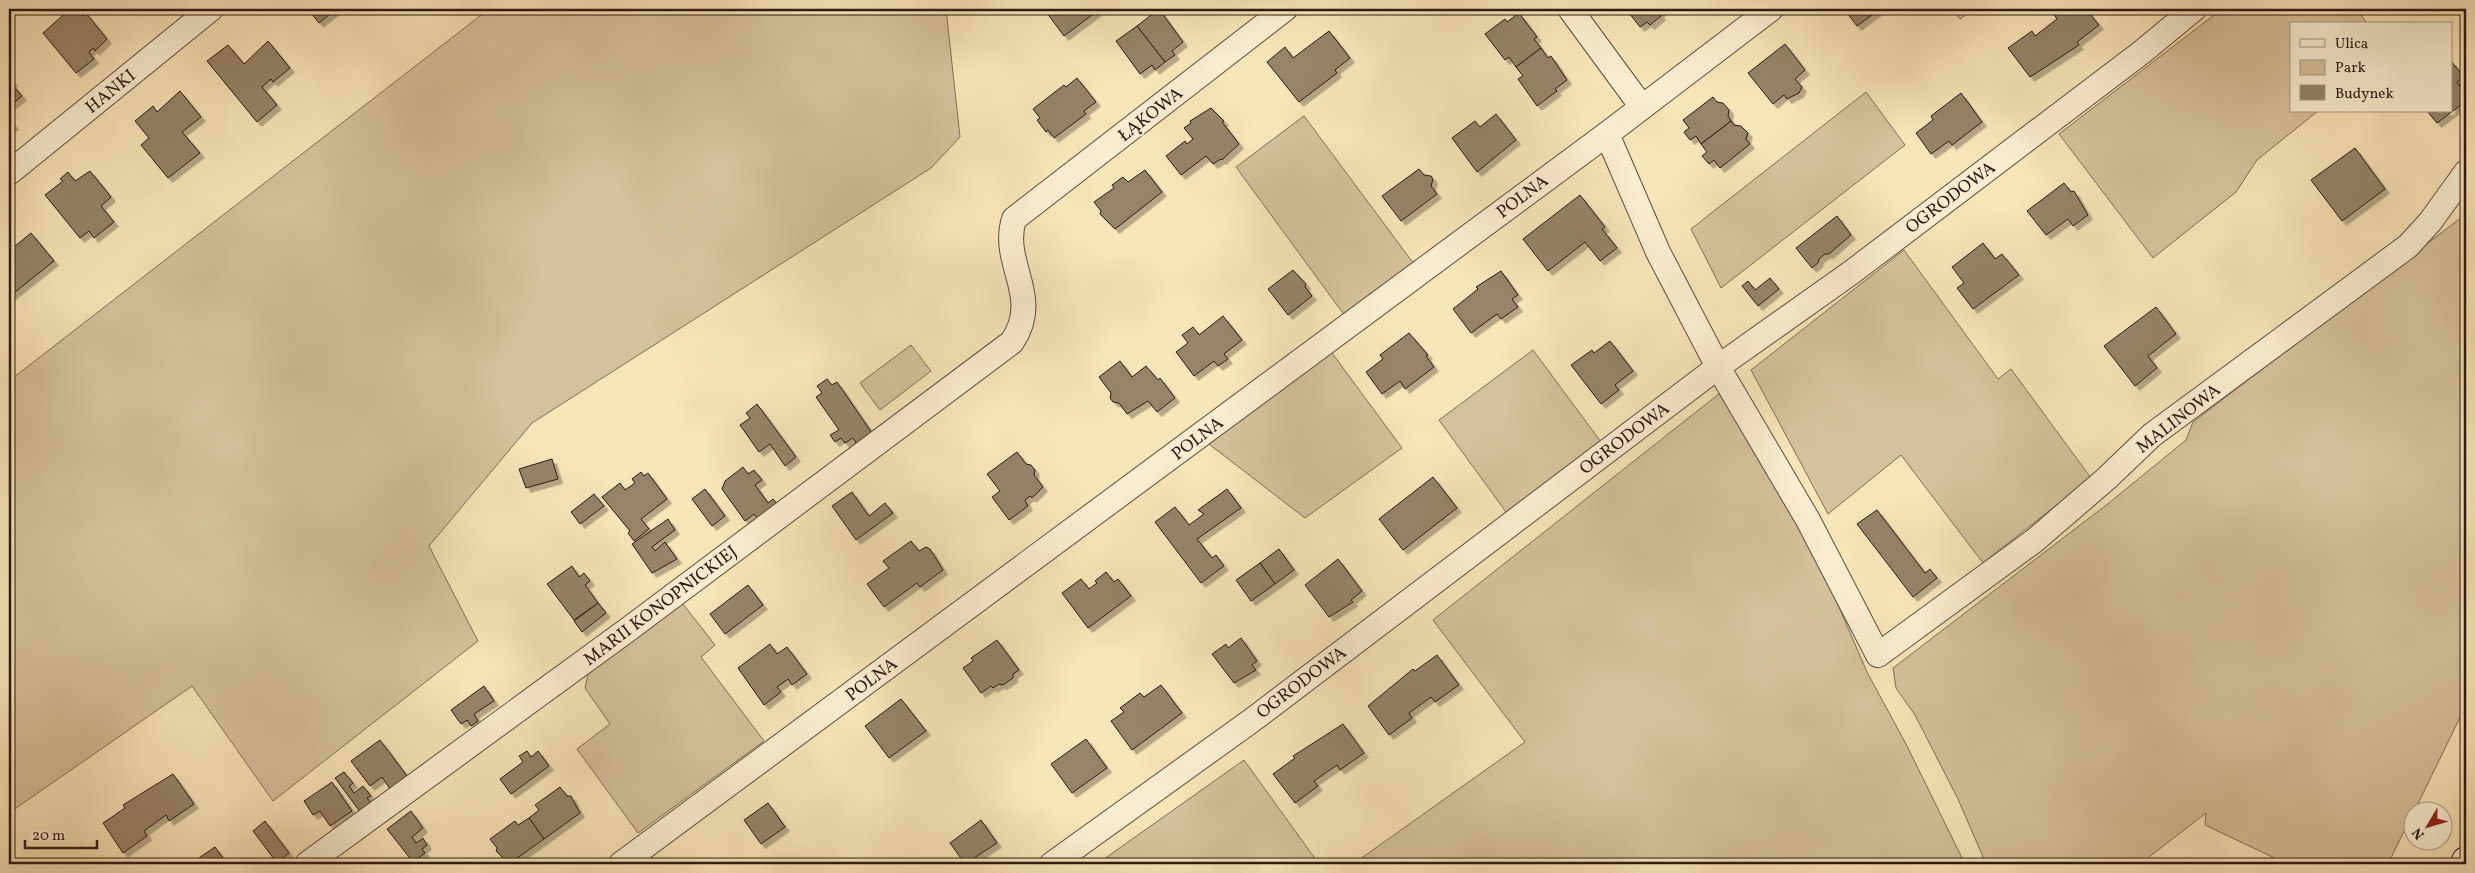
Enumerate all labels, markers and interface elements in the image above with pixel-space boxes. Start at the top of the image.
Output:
legend [2290,22,2452,112]
text: Ulica [2335,34,2368,55]
text: Park [2335,58,2366,79]
street label: HANKI [80,64,141,120]
street label: ŁĄKOWA [1113,82,1189,149]
text: Budynek [2335,84,2394,105]
street label: OGRODOWA [1901,156,2001,240]
street label: POLNA [1492,169,1554,225]
street label: MALINOWA [2131,378,2227,460]
street label: OGRODOWA [1575,397,1675,481]
street label: POLNA [1167,411,1229,467]
street label: MARII KONOPNICKIEJ [579,540,743,672]
street label: OGRODOWA [1252,641,1352,725]
street label: POLNA [841,652,903,708]
north arrow [2402,800,2452,850]
scale bar [25,818,98,850]
text: N [2408,823,2430,843]
text: 20 m [32,826,65,847]

